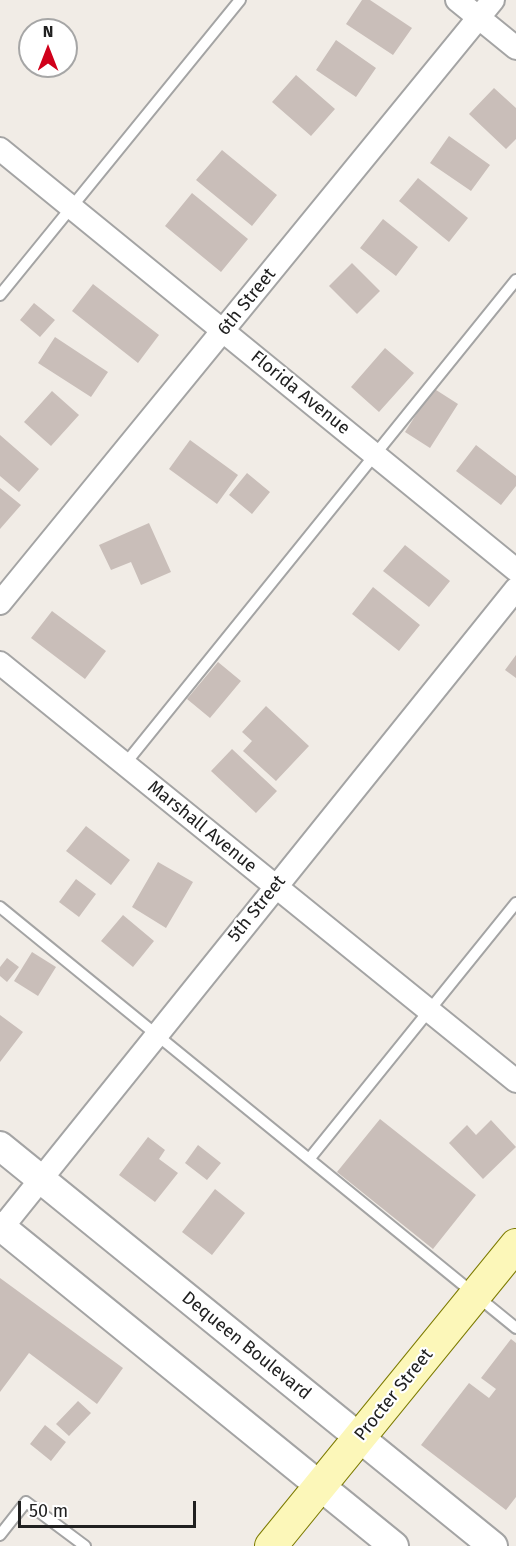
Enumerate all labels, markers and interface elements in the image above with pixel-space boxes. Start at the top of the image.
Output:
north arrow [18,18,78,78]
text: N [43,22,53,41]
street label: 6th Street [213,264,281,340]
street label: Florida Avenue [246,346,354,440]
street label: Marshall Avenue [143,776,261,878]
street label: 5th Street [224,871,290,947]
street label: Dequeen Boulevard [177,1287,315,1405]
street label: Procter Street [350,1345,438,1445]
scale bar [21,1489,200,1527]
text: 50 m [29,1500,68,1522]

